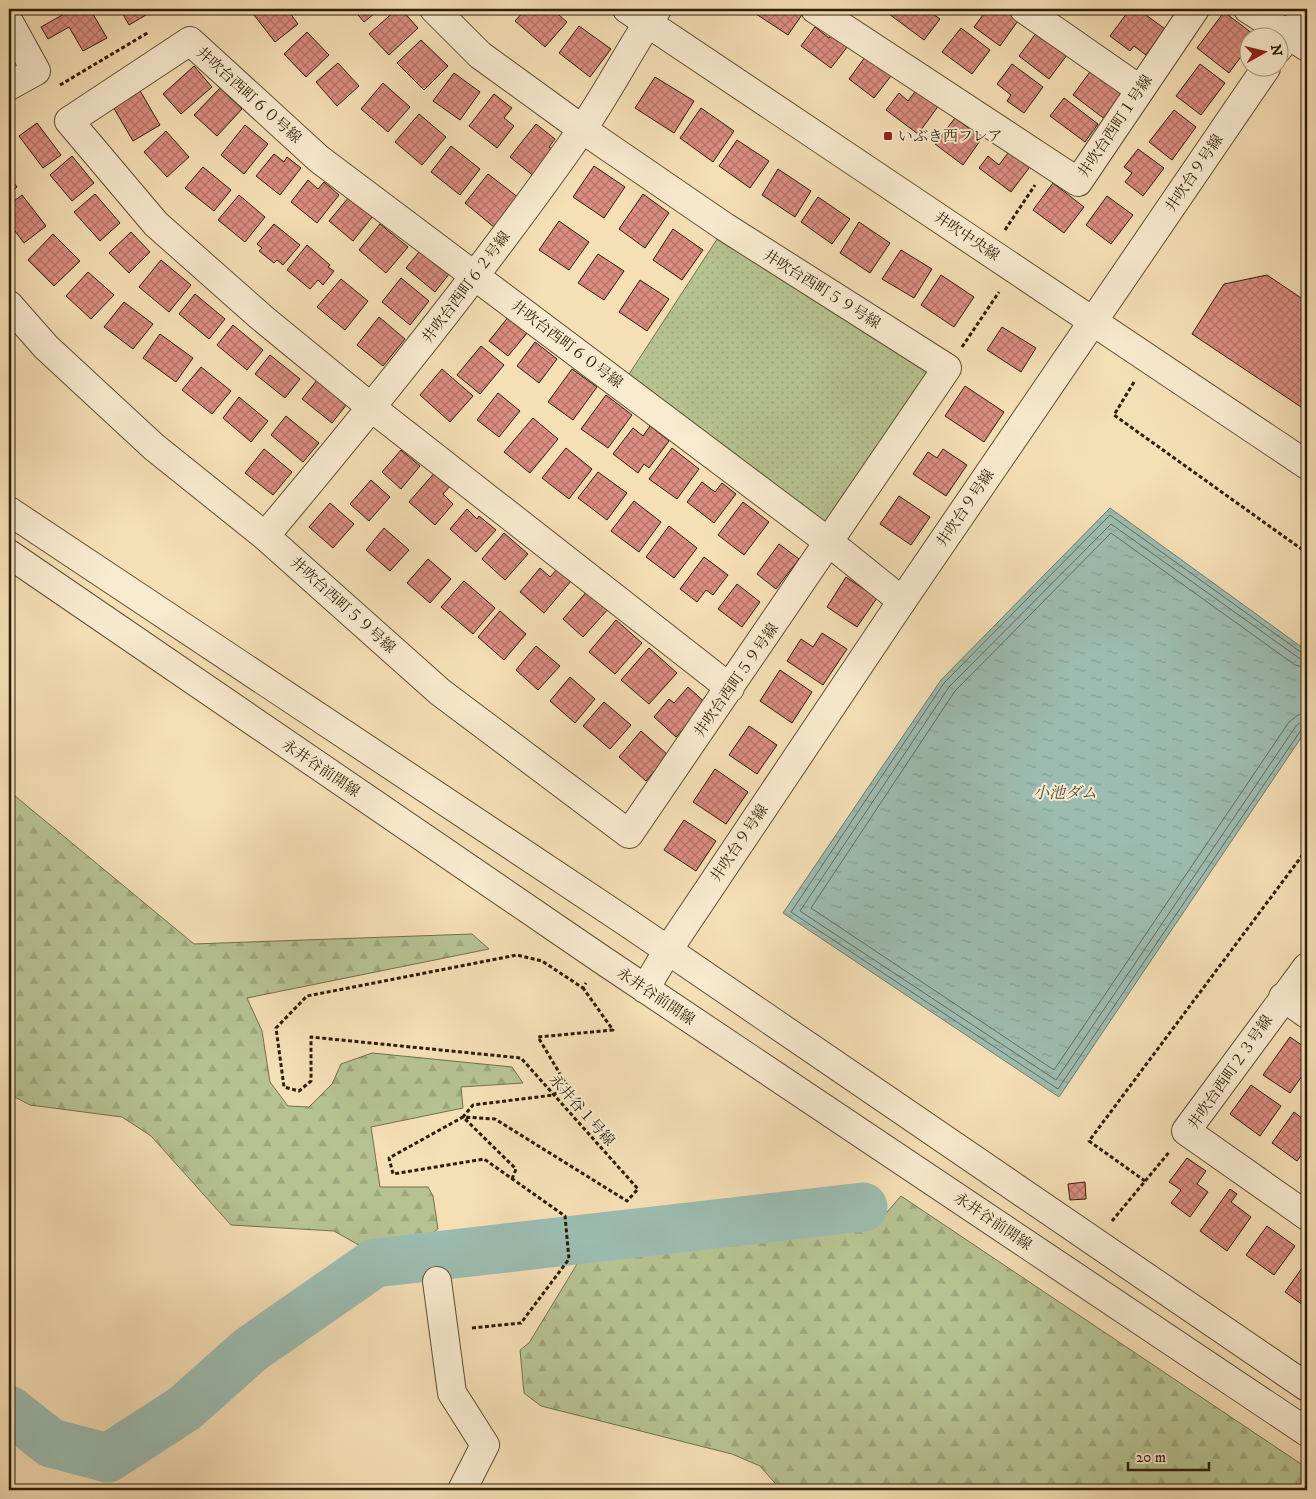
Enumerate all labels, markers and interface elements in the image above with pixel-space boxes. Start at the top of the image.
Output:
north arrow [1238,28,1288,78]
street label: 井吹台西町６０号線 [192,43,305,148]
text: N [1266,43,1286,58]
street label: 井吹台西町１号線 [1074,71,1157,181]
place label: いぶき西フレア [898,127,1002,146]
marker: いぶき西フレア [882,130,894,142]
street label: 井吹台９号線 [1161,131,1227,216]
street label: 井吹中央線 [930,208,1003,265]
street label: 井吹台西町６２号線 [418,228,515,347]
street label: 井吹台西町５９号線 [759,246,884,333]
street label: 井吹台西町６０号線 [507,296,626,393]
street label: 井吹台９号線 [932,466,998,551]
street label: 井吹台西町５９号線 [286,553,399,658]
street label: 井吹台西町５９号線 [690,620,783,741]
street label: 永井谷前開線 [278,735,363,801]
water label: 小池ダム [1033,783,1097,803]
street label: 井吹台９号線 [706,801,772,886]
street label: 永井谷前開線 [613,963,698,1029]
street label: 井吹台西町２３号線 [1184,1012,1277,1133]
street label: 永井谷１号線 [544,1071,619,1150]
street label: 永井谷前開線 [950,1188,1035,1254]
scale bar [1128,1439,1210,1471]
text: 20 m [1136,1448,1166,1467]

